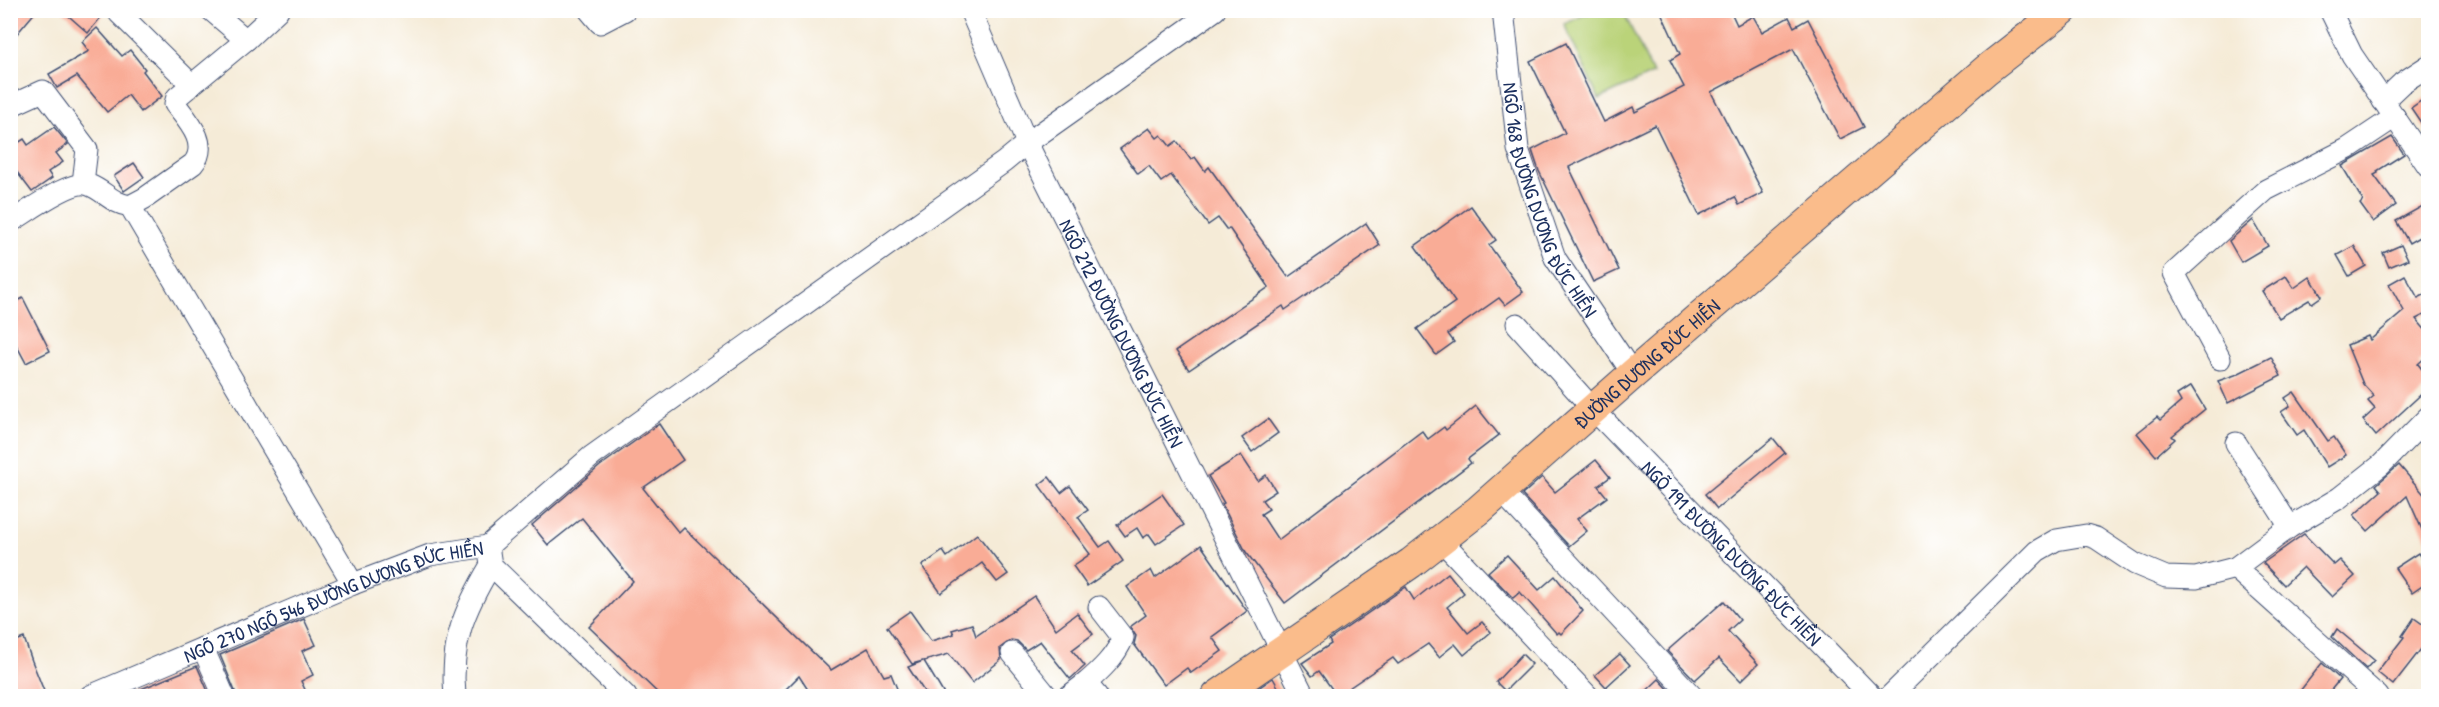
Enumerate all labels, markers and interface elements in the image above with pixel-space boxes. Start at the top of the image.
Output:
street label: NGÕ 168 ĐƯỜNG DƯƠNG ĐỨC HIỀN [1497,81,1604,322]
street label: NGÕ 212 ĐƯỜNG DƯƠNG ĐỨC HIỀN [1054,214,1191,452]
street label: ĐƯỜNG DƯƠNG ĐỨC HIỀN [1567,292,1725,434]
street label: NGÕ 191 ĐƯỜNG DƯƠNG ĐỨC HIỀN [1636,454,1828,651]
street label: NGÕ 270 NGÕ 546 ĐƯỜNG DƯƠNG ĐỨC HIỀN [179,533,485,668]

